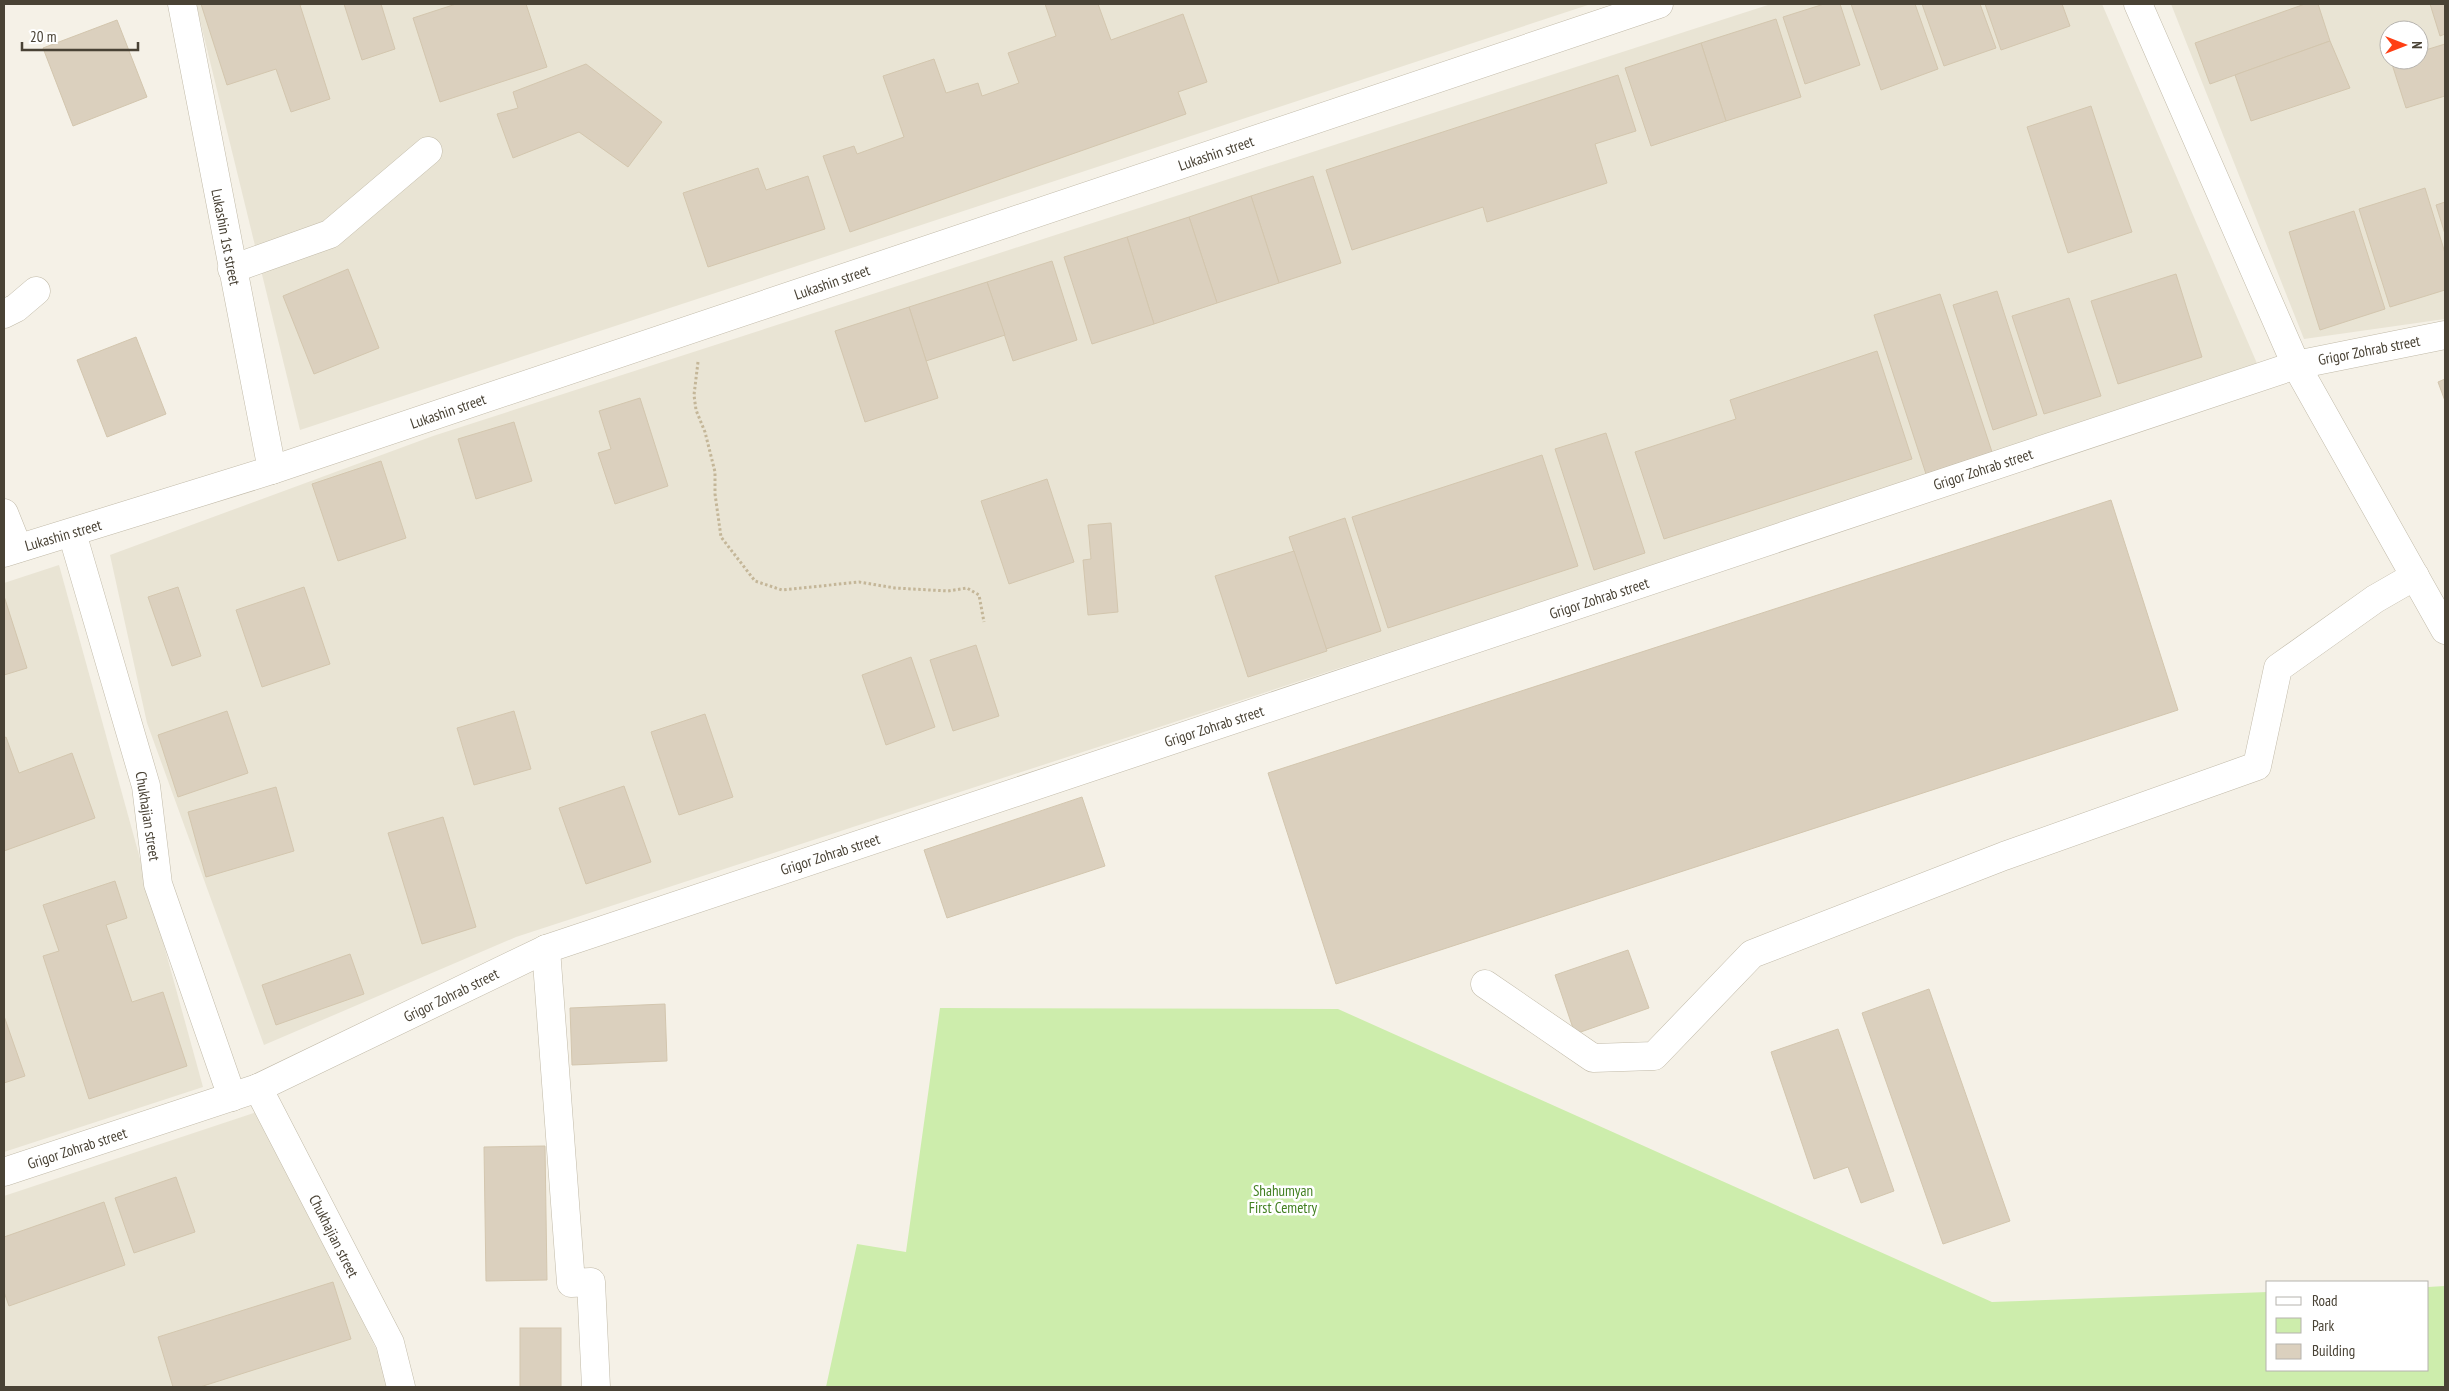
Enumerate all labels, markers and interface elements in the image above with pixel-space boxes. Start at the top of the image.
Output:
scale bar [22,20,139,52]
north arrow [2379,20,2429,70]
text: 20 m [30,27,56,46]
text: N [2408,41,2426,49]
street label: Lukashin street [1176,131,1256,175]
street label: Lukashin 1st street [207,187,245,287]
street label: Lukashin street [792,260,872,304]
street label: Grigor Zohrab street [2316,331,2422,369]
street label: Lukashin street [408,389,488,433]
street label: Grigor Zohrab street [1931,444,2035,494]
street label: Lukashin street [23,515,103,555]
street label: Grigor Zohrab street [1547,573,1651,623]
street label: Grigor Zohrab street [1162,701,1266,751]
street label: Chukhajian street [132,770,164,862]
street label: Grigor Zohrab street [778,829,882,879]
street label: Grigor Zohrab street [400,964,502,1026]
street label: Grigor Zohrab street [25,1123,129,1173]
park label: Shahumyan First Cemetry [1249,1181,1318,1217]
street label: Chukhajian street [305,1191,363,1281]
legend [2266,1281,2429,1371]
text: Road [2312,1291,2338,1310]
text: Park [2312,1316,2334,1335]
text: Building [2312,1341,2355,1360]

